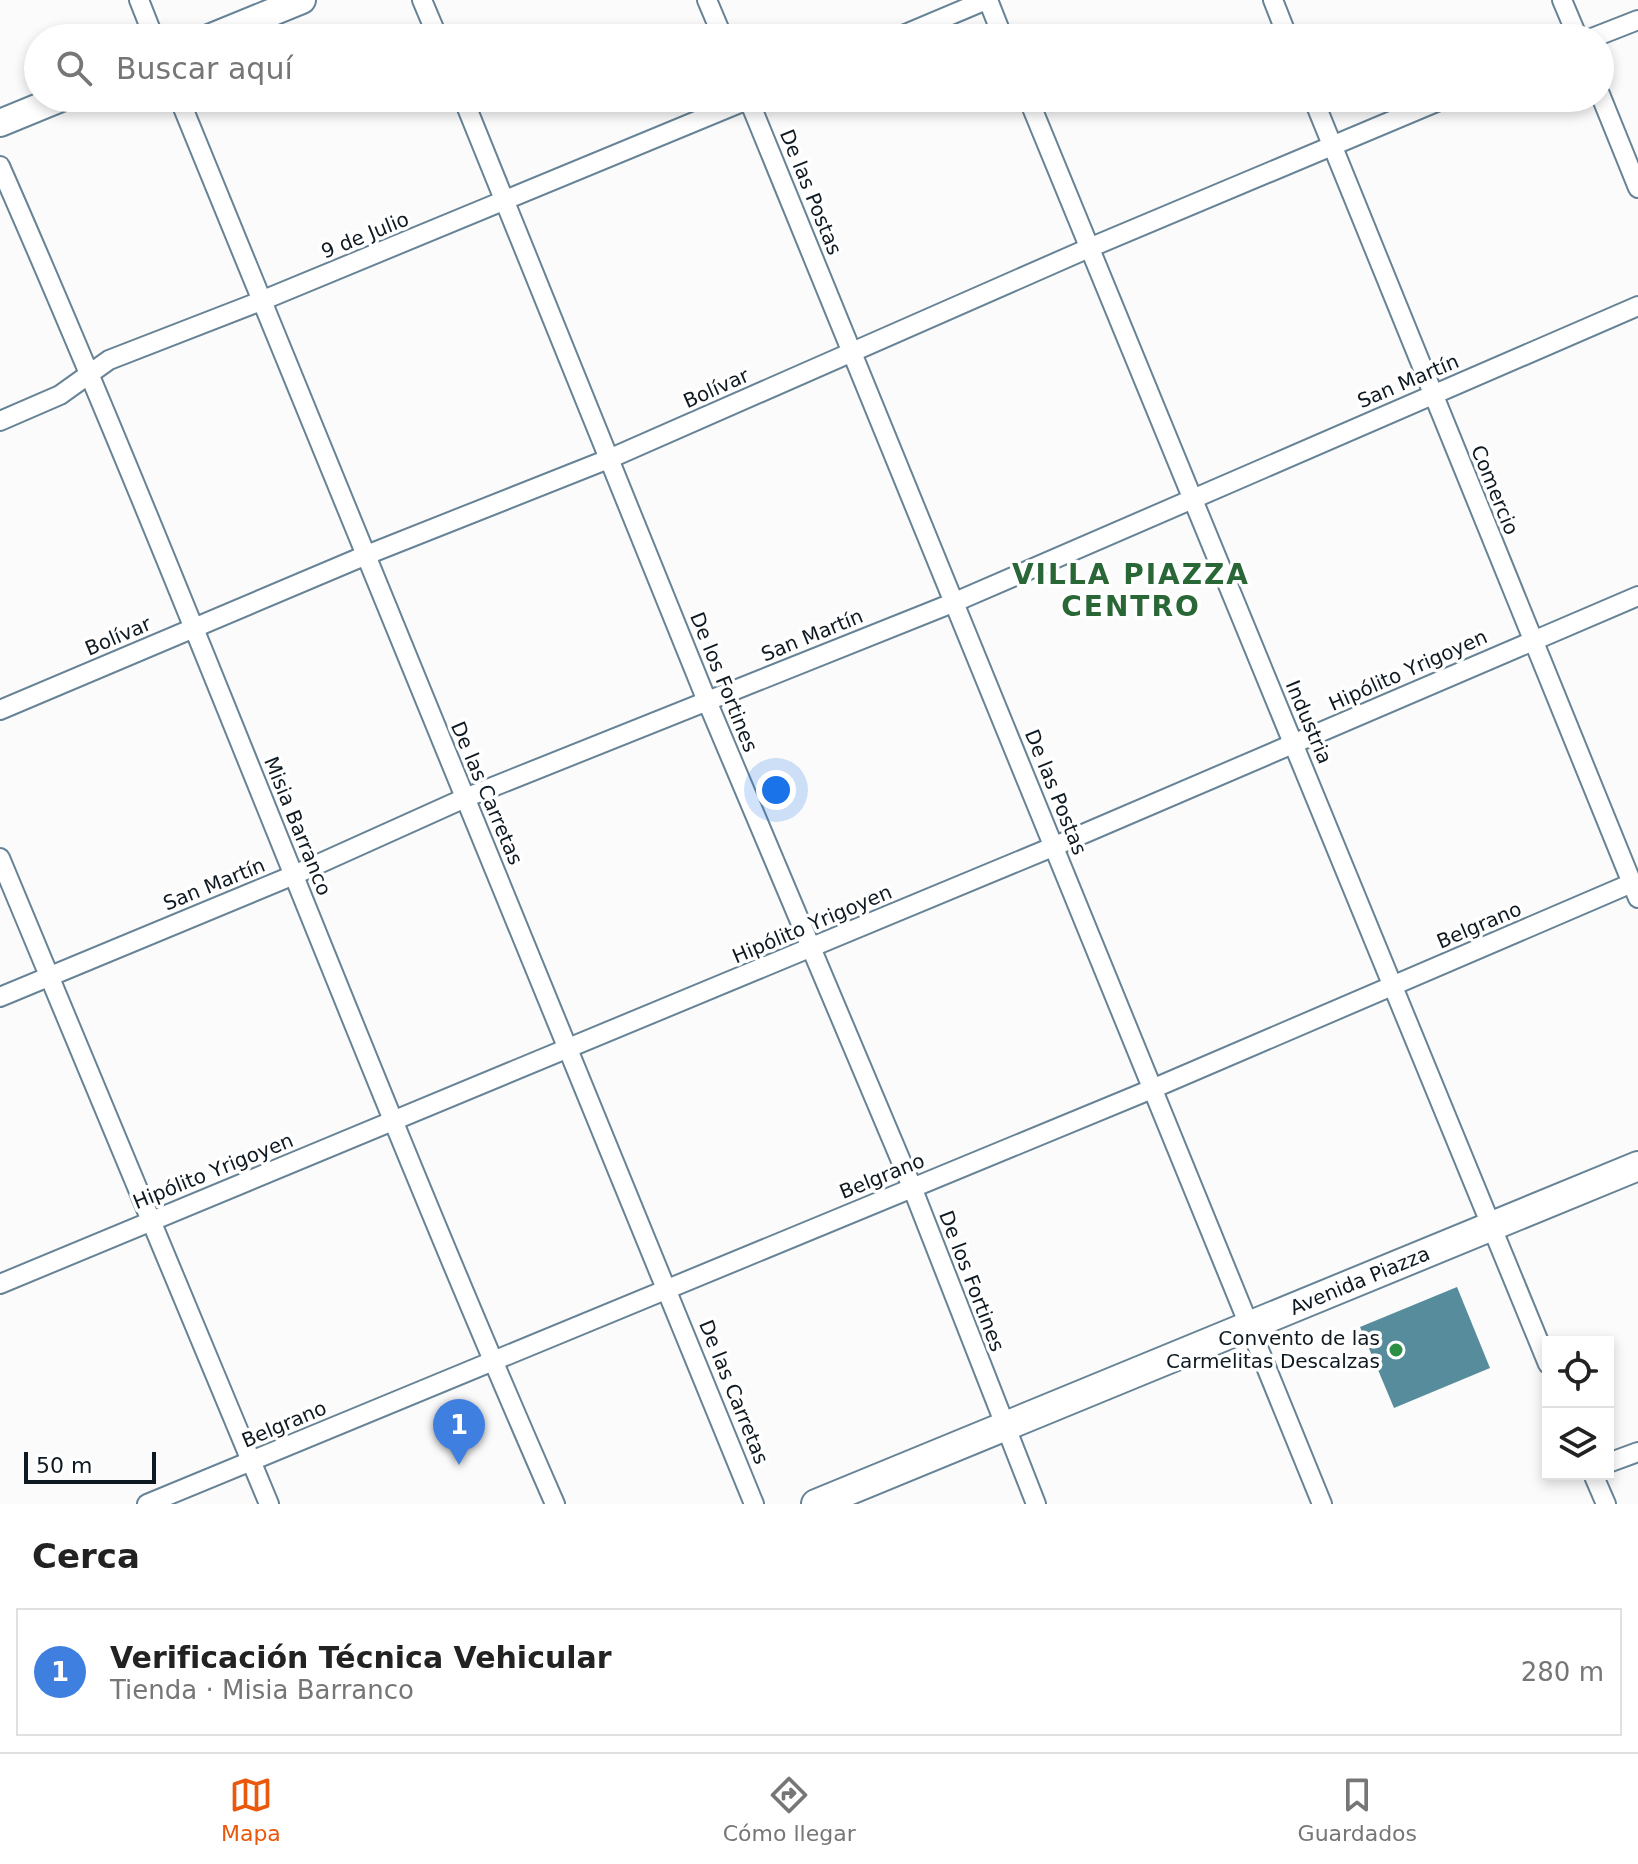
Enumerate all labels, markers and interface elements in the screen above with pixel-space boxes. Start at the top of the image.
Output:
search box [24,24,1614,112]
icon: search [52,46,96,90]
text: Buscar aquí [116,51,293,86]
street label: De las Postas [775,126,847,258]
street label: 9 de Julio [318,207,412,263]
street label: San Martín [1354,349,1462,413]
street label: Bolívar [679,363,753,413]
street label: Comercio [1466,442,1524,538]
district label: VILLA PIAZZA CENTRO [1012,558,1250,623]
street label: San Martín [758,604,866,666]
street label: De los Fortines [685,609,763,755]
street label: Bolívar [81,611,155,661]
street label: Hipólito Yrigoyen [1325,624,1491,716]
street label: Industria [1281,677,1337,767]
street label: De las Carretas [446,718,528,868]
street label: De las Postas [1020,726,1092,858]
street label: Misia Barranco [259,753,337,899]
your location [756,770,796,810]
street label: San Martín [160,853,268,915]
street label: Hipólito Yrigoyen [729,880,895,968]
street label: Belgrano [1433,896,1525,954]
street label: Hipólito Yrigoyen [129,1128,297,1214]
street label: Belgrano [836,1148,928,1204]
street label: De los Fortines [934,1207,1010,1355]
street label: Avenida Piazza [1286,1241,1433,1320]
street label: De las Carretas [694,1316,774,1468]
place label: Convento de las Carmelitas Descalzas [1166,1326,1380,1373]
map controls [1542,1336,1614,1480]
button: locate [1542,1336,1614,1408]
marker: Convento de las Carmelitas Descalzas [1387,1341,1405,1359]
street label: Belgrano [238,1395,330,1453]
pin: 1 [433,1399,485,1465]
button: layers [1542,1408,1614,1480]
scale bar [24,1448,156,1484]
text: 50 m [36,1453,92,1478]
text: Cerca [32,1536,140,1576]
text: Verificación Técnica Vehicular [110,1640,612,1675]
text: 1 [51,1657,69,1687]
text: 280 m [1521,1657,1604,1687]
text: Tienda · Misia Barranco [110,1675,414,1705]
tab: Mapa [221,1773,281,1846]
tab: Cómo llegar [723,1773,856,1846]
tab: Guardados [1298,1773,1417,1846]

